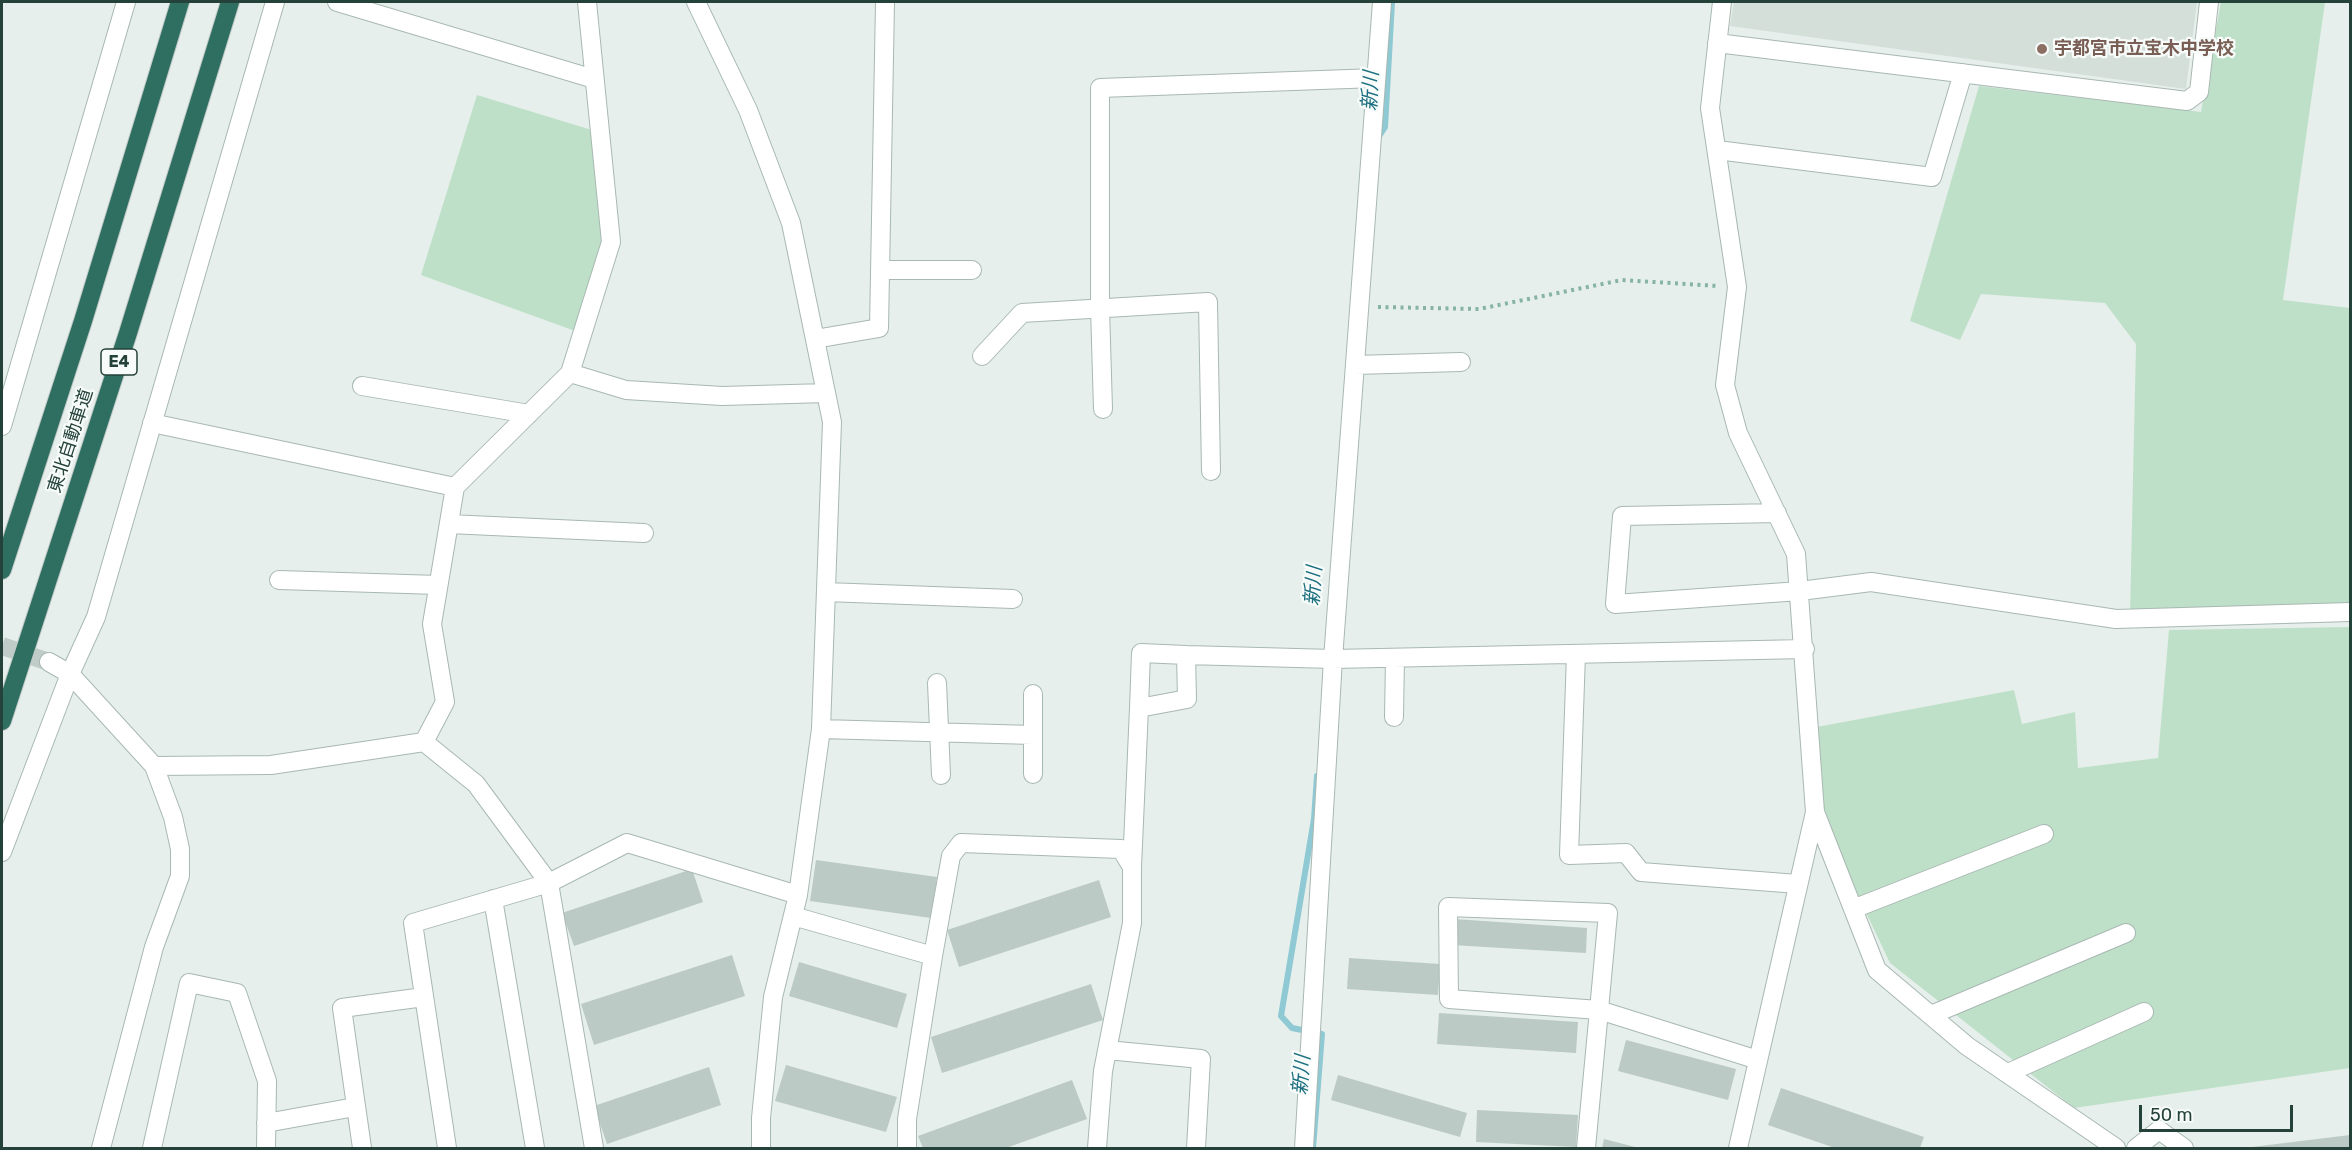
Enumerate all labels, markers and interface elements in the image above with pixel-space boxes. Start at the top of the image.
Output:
place label: 宇都宮市立宝木中学校 [2054,38,2234,60]
marker: 宇都宮市立宝木中学校 [2035,42,2049,56]
water label: 新川 [1358,70,1384,112]
road number: E4 [101,349,137,375]
street label: 東北自動車道 [44,386,98,496]
water label: 新川 [1301,565,1327,607]
water label: 新川 [1288,1054,1316,1096]
scale bar [2142,1093,2296,1131]
text: 50 m [2150,1104,2193,1126]

